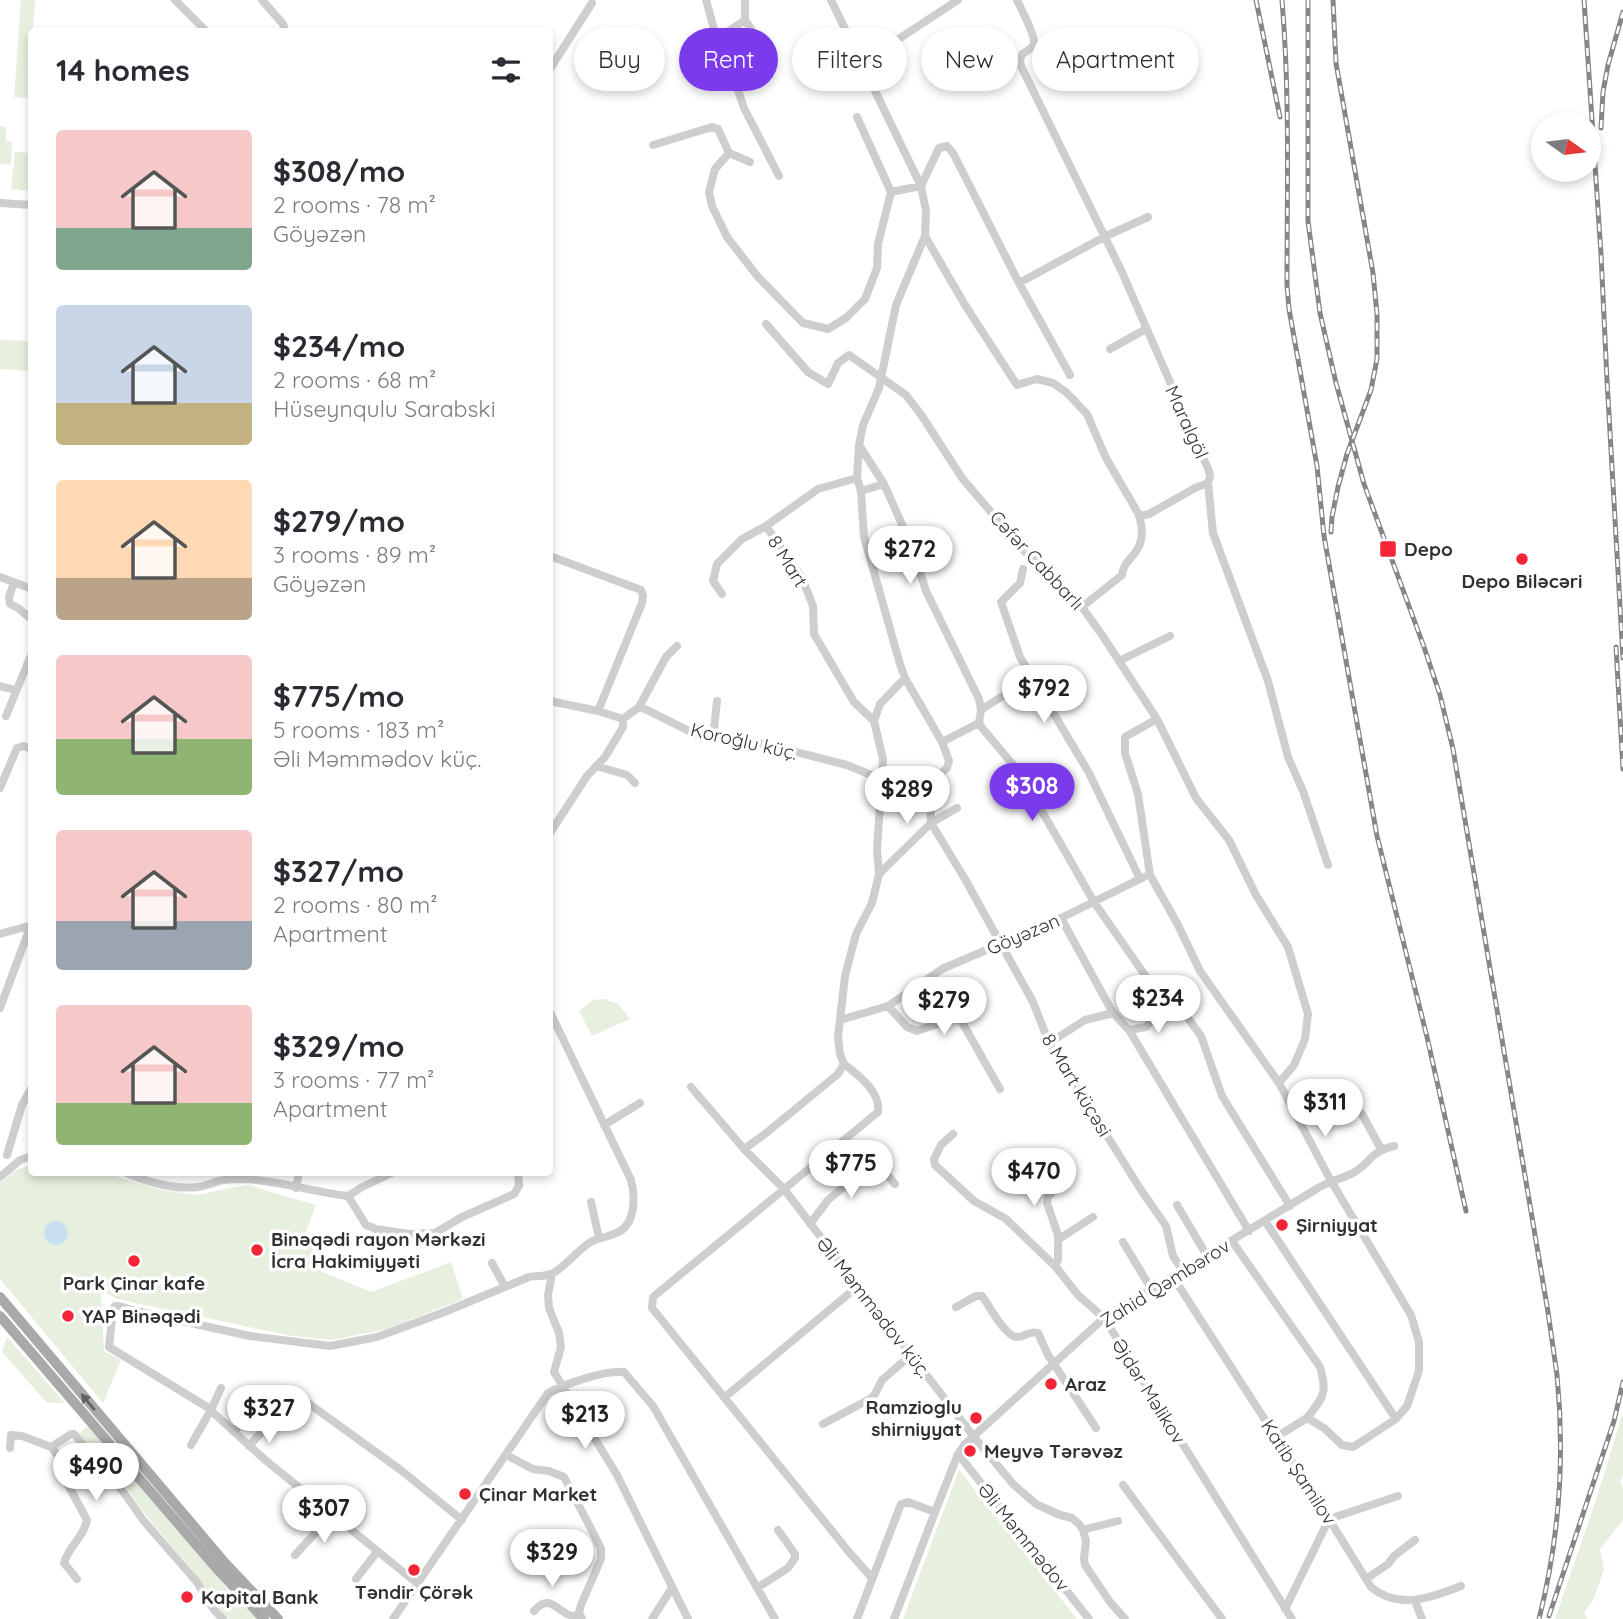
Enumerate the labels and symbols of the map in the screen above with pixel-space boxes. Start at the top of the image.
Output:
north arrow [1531,112,1601,182]
street label: Maralgöl [1160,382,1214,462]
street label: Cəfər Cabbarlı [985,505,1089,615]
pin: $272 [869,526,951,586]
street label: 8 Mart [763,531,813,591]
place label: Depo [1404,537,1453,561]
marker: Depo [1378,539,1398,559]
marker: Depo Biləcəri [1514,551,1530,567]
place label: Depo Biləcəri [1461,569,1583,593]
pin: $792 [1003,666,1085,725]
street label: Koroğlu küç. [688,717,800,765]
pin: $308 [991,764,1073,823]
pin: $289 [866,766,948,826]
street label: Göyəzən [983,908,1063,960]
pin: $234 [1117,976,1199,1035]
pin: $279 [903,978,985,1037]
street label: 8 Mart küçəsi [1037,1029,1117,1141]
pin: $311 [1284,1080,1366,1139]
pin: $775 [810,1140,892,1200]
pin: $470 [993,1148,1075,1208]
place label: Şirniyyat [1296,1213,1378,1237]
marker: Şirniyyat [1274,1217,1290,1233]
place label: Binəqədi rayon Mərkəzi İcra Hakimiyyəti [271,1227,486,1273]
street label: Əli Məmmədov küç. [812,1232,936,1382]
street label: Zahid Qəmbərov [1096,1233,1234,1333]
marker: Binəqədi rayon Mərkəzi İcra Hakimiyyəti [249,1242,265,1258]
marker: Park Çinar kafe [126,1253,142,1269]
place label: Park Çinar kafe [63,1271,205,1295]
place label: YAP Binəqədi [82,1304,200,1328]
marker: YAP Binəqədi [60,1308,76,1324]
street label: Əjdər Məlikov [1107,1334,1191,1448]
place label: Araz [1065,1372,1106,1396]
marker: Araz [1043,1376,1059,1392]
pin: $327 [228,1386,310,1445]
pin: $213 [544,1392,626,1451]
one-way arrow [81,1393,96,1410]
place label: Ramzioglu shirniyyat [866,1395,962,1441]
marker: Ramzioglu shirniyyat [968,1410,984,1426]
street label: Katib Şamilov [1256,1415,1342,1529]
place label: Meyvə Tərəvəz [984,1439,1123,1463]
marker: Meyvə Tərəvəz [962,1443,978,1459]
pin: $490 [55,1444,137,1503]
street label: Əli Məmmədov [973,1478,1075,1596]
place label: Çinar Market [479,1482,597,1506]
pin: $307 [283,1486,365,1545]
marker: Çinar Market [457,1486,473,1502]
pin: $329 [511,1530,593,1589]
marker: Təndir Çörək [406,1562,422,1578]
place label: Təndir Çörək [355,1580,473,1604]
place label: Kapital Bank [201,1585,319,1609]
marker: Kapital Bank [179,1589,195,1605]

